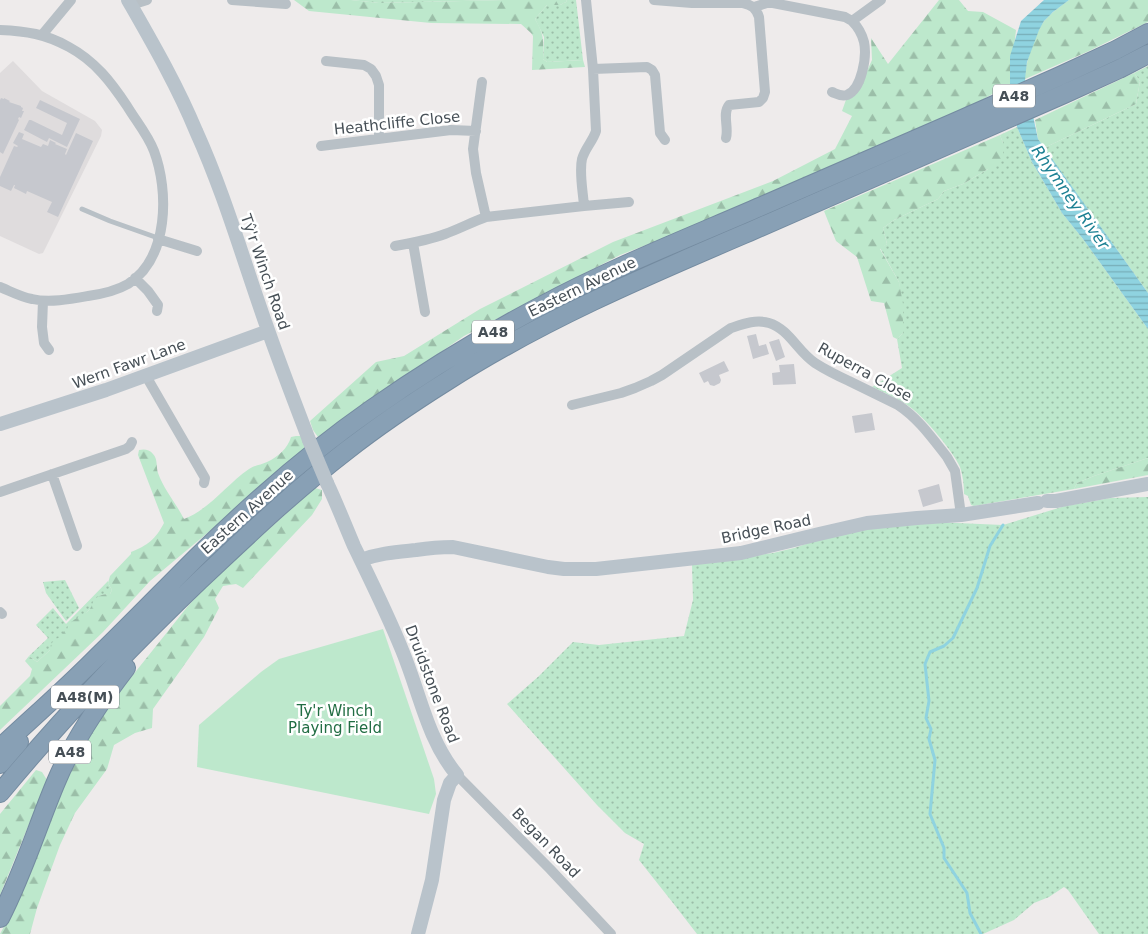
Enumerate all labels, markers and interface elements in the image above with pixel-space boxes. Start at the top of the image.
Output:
road number: A48 [993,84,1035,108]
street label: Heathcliffe Close [333,107,461,139]
water label: Rhymney River [1028,142,1114,254]
street label: Tŷ'r Winch Road [236,211,293,332]
street label: Eastern Avenue [525,253,639,321]
road number: A48 [472,321,514,344]
street label: Wern Fawr Lane [70,335,188,393]
street label: Ruperra Close [815,339,915,405]
street label: Eastern Avenue [197,466,297,558]
street label: Bridge Road [719,511,813,547]
street label: Druidstone Road [401,622,463,746]
road number: A48(M) [51,686,119,709]
park label: Ty'r Winch Playing Field [288,702,382,737]
road number: A48 [49,740,91,764]
street label: Began Road [508,804,584,882]

